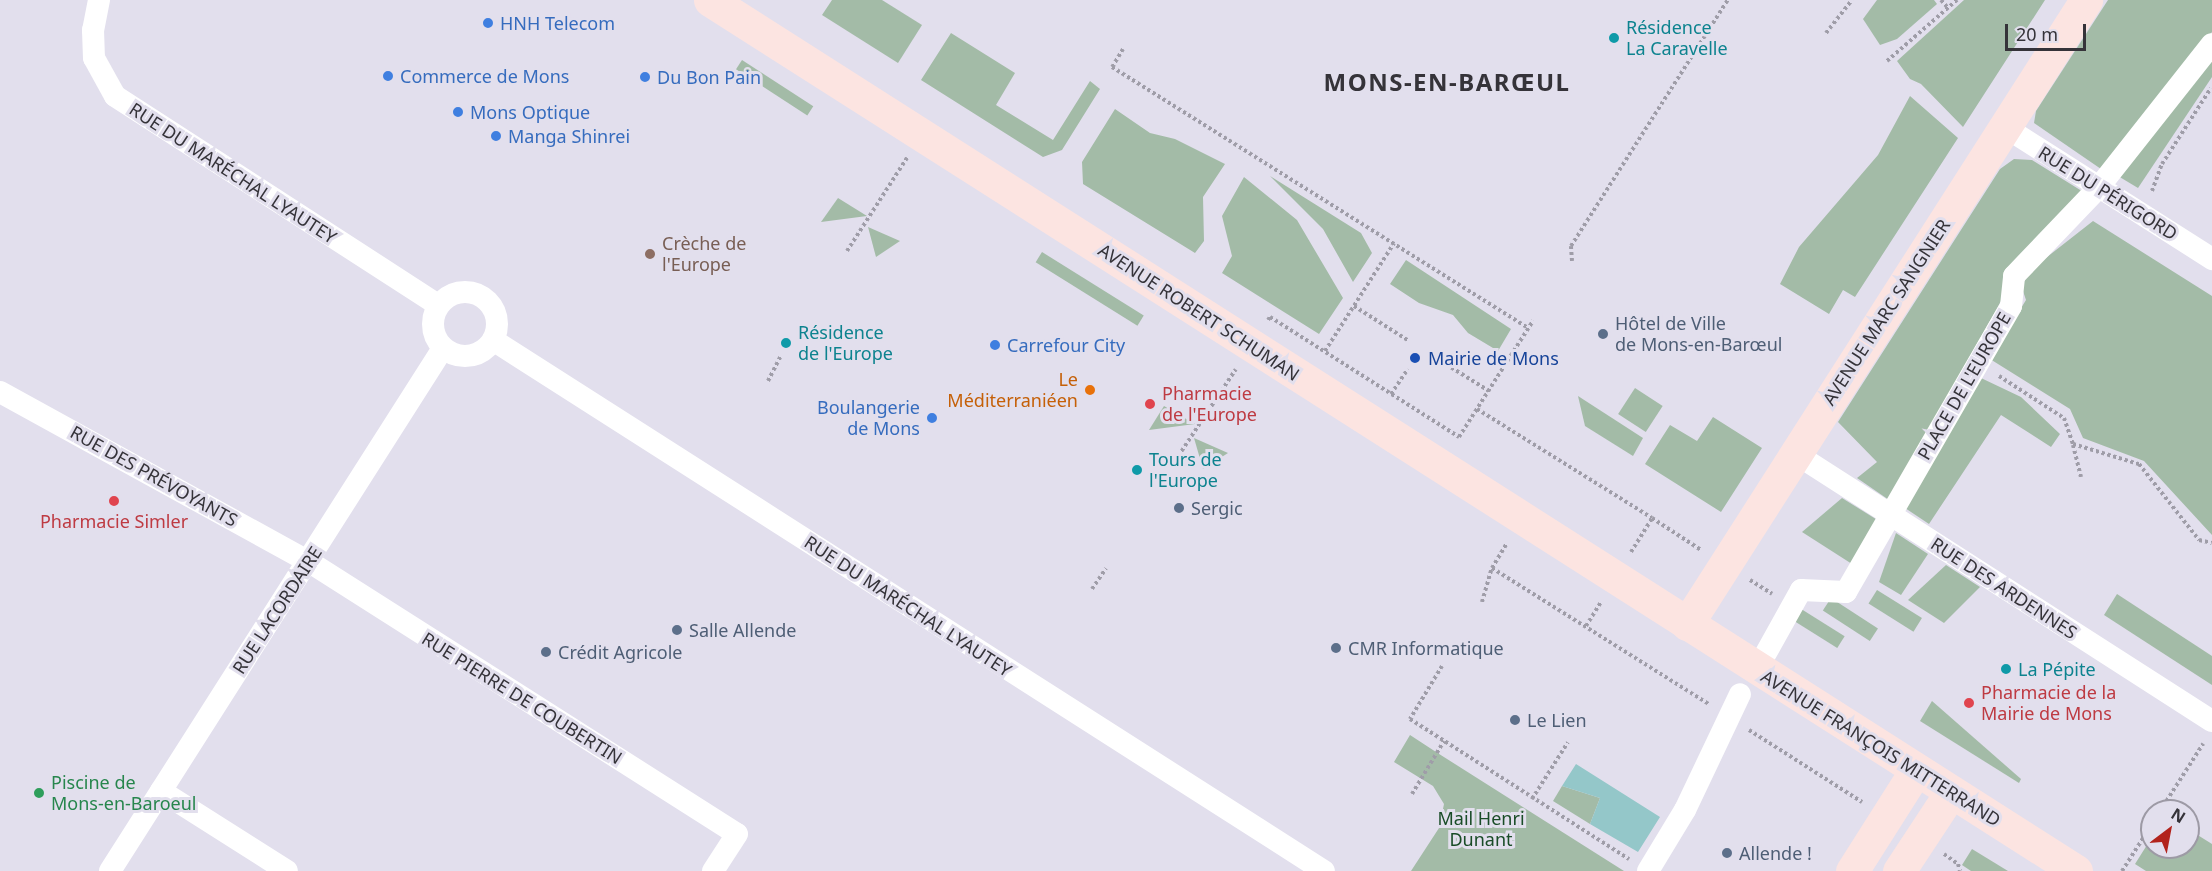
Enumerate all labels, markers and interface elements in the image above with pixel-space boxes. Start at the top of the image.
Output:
place label: HNH Telecom [500,12,615,34]
scale bar [2008,12,2089,50]
marker: HNH Telecom [481,16,495,30]
place label: Résidence La Caravelle [1626,17,1728,60]
text: 20 m [2016,22,2058,46]
marker: Résidence La Caravelle [1607,31,1621,45]
place label: Commerce de Mons [400,65,569,87]
place label: Du Bon Pain [657,66,761,88]
district label: MONS-EN-BARŒUL [1324,68,1570,96]
marker: Commerce de Mons [381,69,395,83]
marker: Du Bon Pain [638,70,652,84]
street label: RUE DU MARÉCHAL LYAUTEY [126,98,340,248]
place label: Mons Optique [470,101,590,123]
marker: Mons Optique [451,105,465,119]
place label: Manga Shinrei [508,125,630,147]
marker: Manga Shinrei [489,129,503,143]
street label: RUE DU PÉRIGORD [2035,142,2181,244]
street label: AVENUE MARC SANGNIER [1818,215,1954,409]
place label: Crèche de l'Europe [662,233,746,276]
street label: AVENUE ROBERT SCHUMAN [1094,239,1304,385]
marker: Crèche de l'Europe [643,247,657,261]
street label: PLACE DE L'EUROPE [1913,308,2015,464]
place label: Hôtel de Ville de Mons-en-Barœul [1615,313,1782,356]
place label: Résidence de l'Europe [798,322,893,364]
marker: Hôtel de Ville de Mons-en-Barœul [1596,327,1610,341]
place label: Carrefour City [1007,334,1125,356]
marker: Résidence de l'Europe [779,336,793,350]
marker: Carrefour City [988,338,1002,352]
place label: Mairie de Mons [1428,347,1559,369]
marker: Mairie de Mons [1406,349,1424,367]
place label: Le Méditerraniéen [947,369,1078,412]
marker: Le Méditerraniéen [1083,383,1097,397]
place label: Pharmacie de l'Europe [1162,383,1257,426]
place label: Boulangerie de Mons [817,397,920,440]
marker: Pharmacie de l'Europe [1143,397,1157,411]
marker: Boulangerie de Mons [925,411,939,425]
street label: RUE DES PRÉVOYANTS [67,421,241,531]
place label: Tours de l'Europe [1149,449,1222,492]
marker: Tours de l'Europe [1130,463,1144,477]
marker: Pharmacie Simler [107,494,121,508]
place label: Sergic [1191,497,1243,519]
marker: Sergic [1172,501,1186,515]
place label: Pharmacie Simler [40,510,188,532]
street label: RUE DU MARÉCHAL LYAUTEY [801,531,1015,681]
street label: RUE DES ARDENNES [1927,533,2081,643]
street label: RUE LACORDAIRE [228,542,326,678]
place label: Salle Allende [689,619,796,641]
marker: Salle Allende [670,623,684,637]
street label: RUE PIERRE DE COUBERTIN [418,627,626,769]
place label: CMR Informatique [1348,637,1504,659]
place label: Crédit Agricole [558,641,682,663]
marker: CMR Informatique [1329,641,1343,655]
marker: Crédit Agricole [539,645,553,659]
place label: La Pépite [2018,658,2096,680]
marker: La Pépite [1999,662,2013,676]
street label: AVENUE FRANÇOIS MITTERRAND [1757,665,2005,831]
place label: Pharmacie de la Mairie de Mons [1981,682,2116,724]
marker: Pharmacie de la Mairie de Mons [1962,696,1976,710]
place label: Le Lien [1527,709,1587,731]
marker: Le Lien [1508,713,1522,727]
place label: Piscine de Mons-en-Baroeul [51,772,197,814]
marker: Piscine de Mons-en-Baroeul [32,786,46,800]
north arrow [2140,799,2200,859]
text: N [2167,803,2190,828]
park label: Mail Henri Dunant [1437,808,1525,850]
place label: Allende ! [1739,842,1812,864]
marker: Allende ! [1720,846,1734,860]

